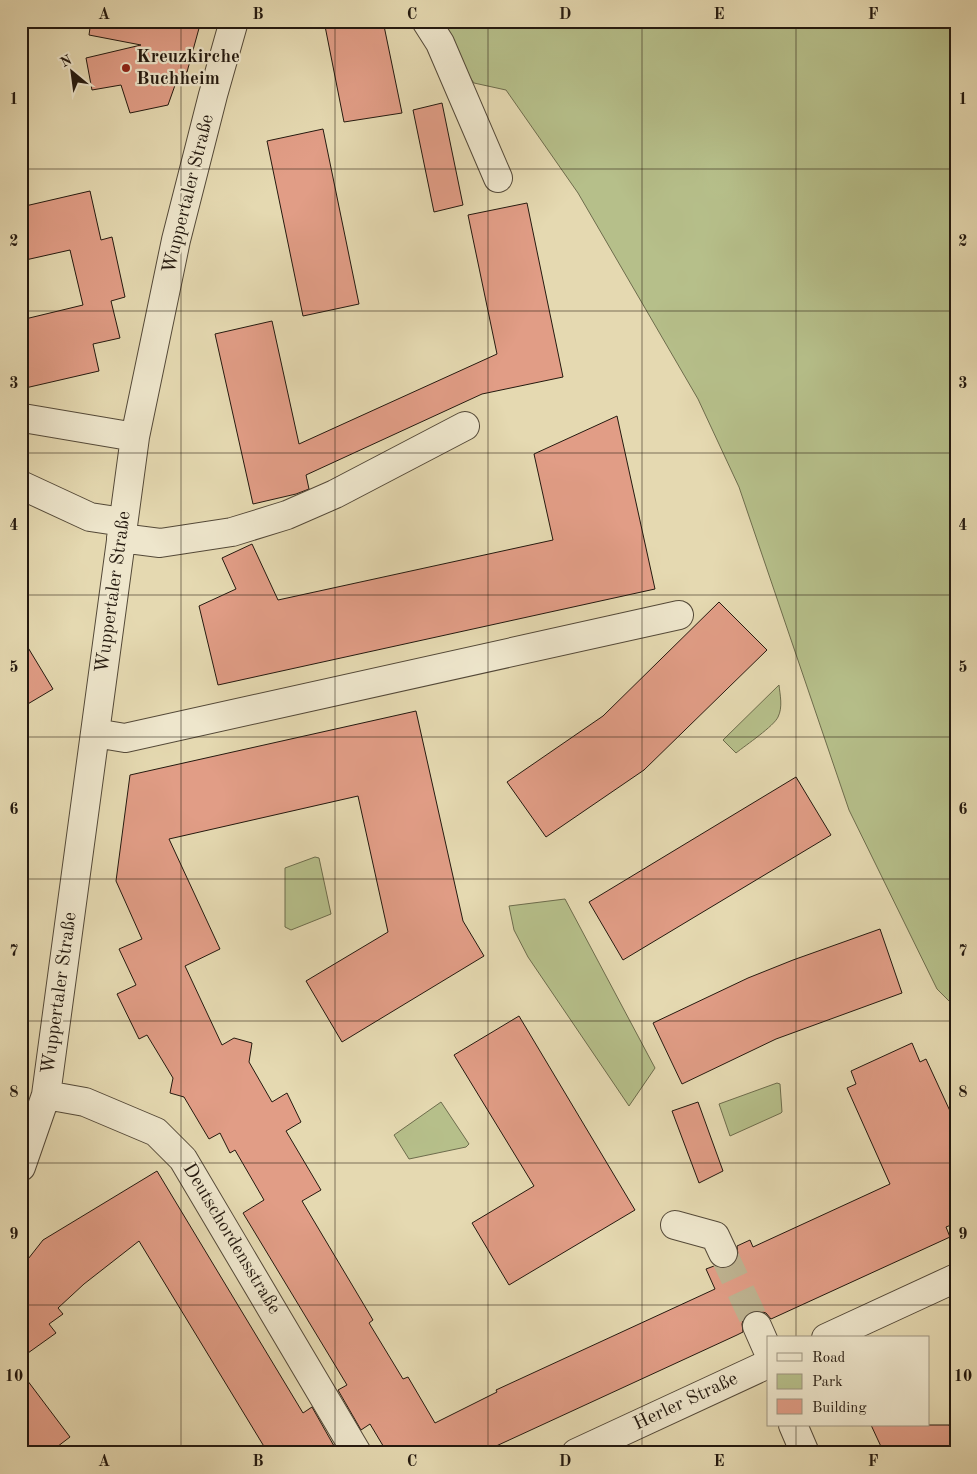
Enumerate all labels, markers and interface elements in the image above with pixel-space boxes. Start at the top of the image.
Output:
text: A [98,7,110,23]
text: B [252,7,264,23]
text: C [407,7,417,23]
text: D [559,7,571,23]
text: E [713,7,725,23]
text: F [868,7,879,23]
north arrow [48,48,98,98]
place label: Kreuzkirche Buchheim [136,48,240,89]
text: N [58,53,75,70]
marker: Kreuzkirche Buchheim [120,62,132,74]
text: 1 [9,92,19,108]
text: 1 [958,92,968,108]
street label: Wuppertaler Straße [160,113,218,275]
text: 2 [9,234,19,250]
text: 2 [958,234,968,250]
text: 3 [9,376,19,392]
text: 3 [958,376,968,392]
street label: Wuppertaler Straße [93,510,135,674]
text: 4 [9,518,19,534]
text: 4 [958,518,968,534]
text: 5 [9,660,19,676]
text: 5 [958,660,968,676]
text: 6 [9,802,19,818]
text: 6 [958,802,968,818]
street label: Wuppertaler Straße [39,911,81,1075]
text: 7 [9,944,19,960]
text: 7 [958,944,968,960]
text: 8 [9,1085,19,1101]
text: 8 [958,1085,968,1101]
street label: Deutschordensstraße [178,1160,284,1318]
text: 9 [9,1227,19,1243]
text: 9 [958,1227,968,1243]
legend [767,1336,930,1426]
text: Road [812,1351,846,1366]
text: 10 [5,1369,23,1385]
text: 10 [954,1369,972,1385]
street label: Herler Straße [631,1370,741,1434]
text: Park [812,1375,843,1390]
text: Building [812,1401,867,1416]
text: A [98,1454,110,1470]
text: B [252,1454,264,1470]
text: C [407,1454,417,1470]
text: D [559,1454,571,1470]
text: E [713,1454,725,1470]
text: F [868,1454,879,1470]

